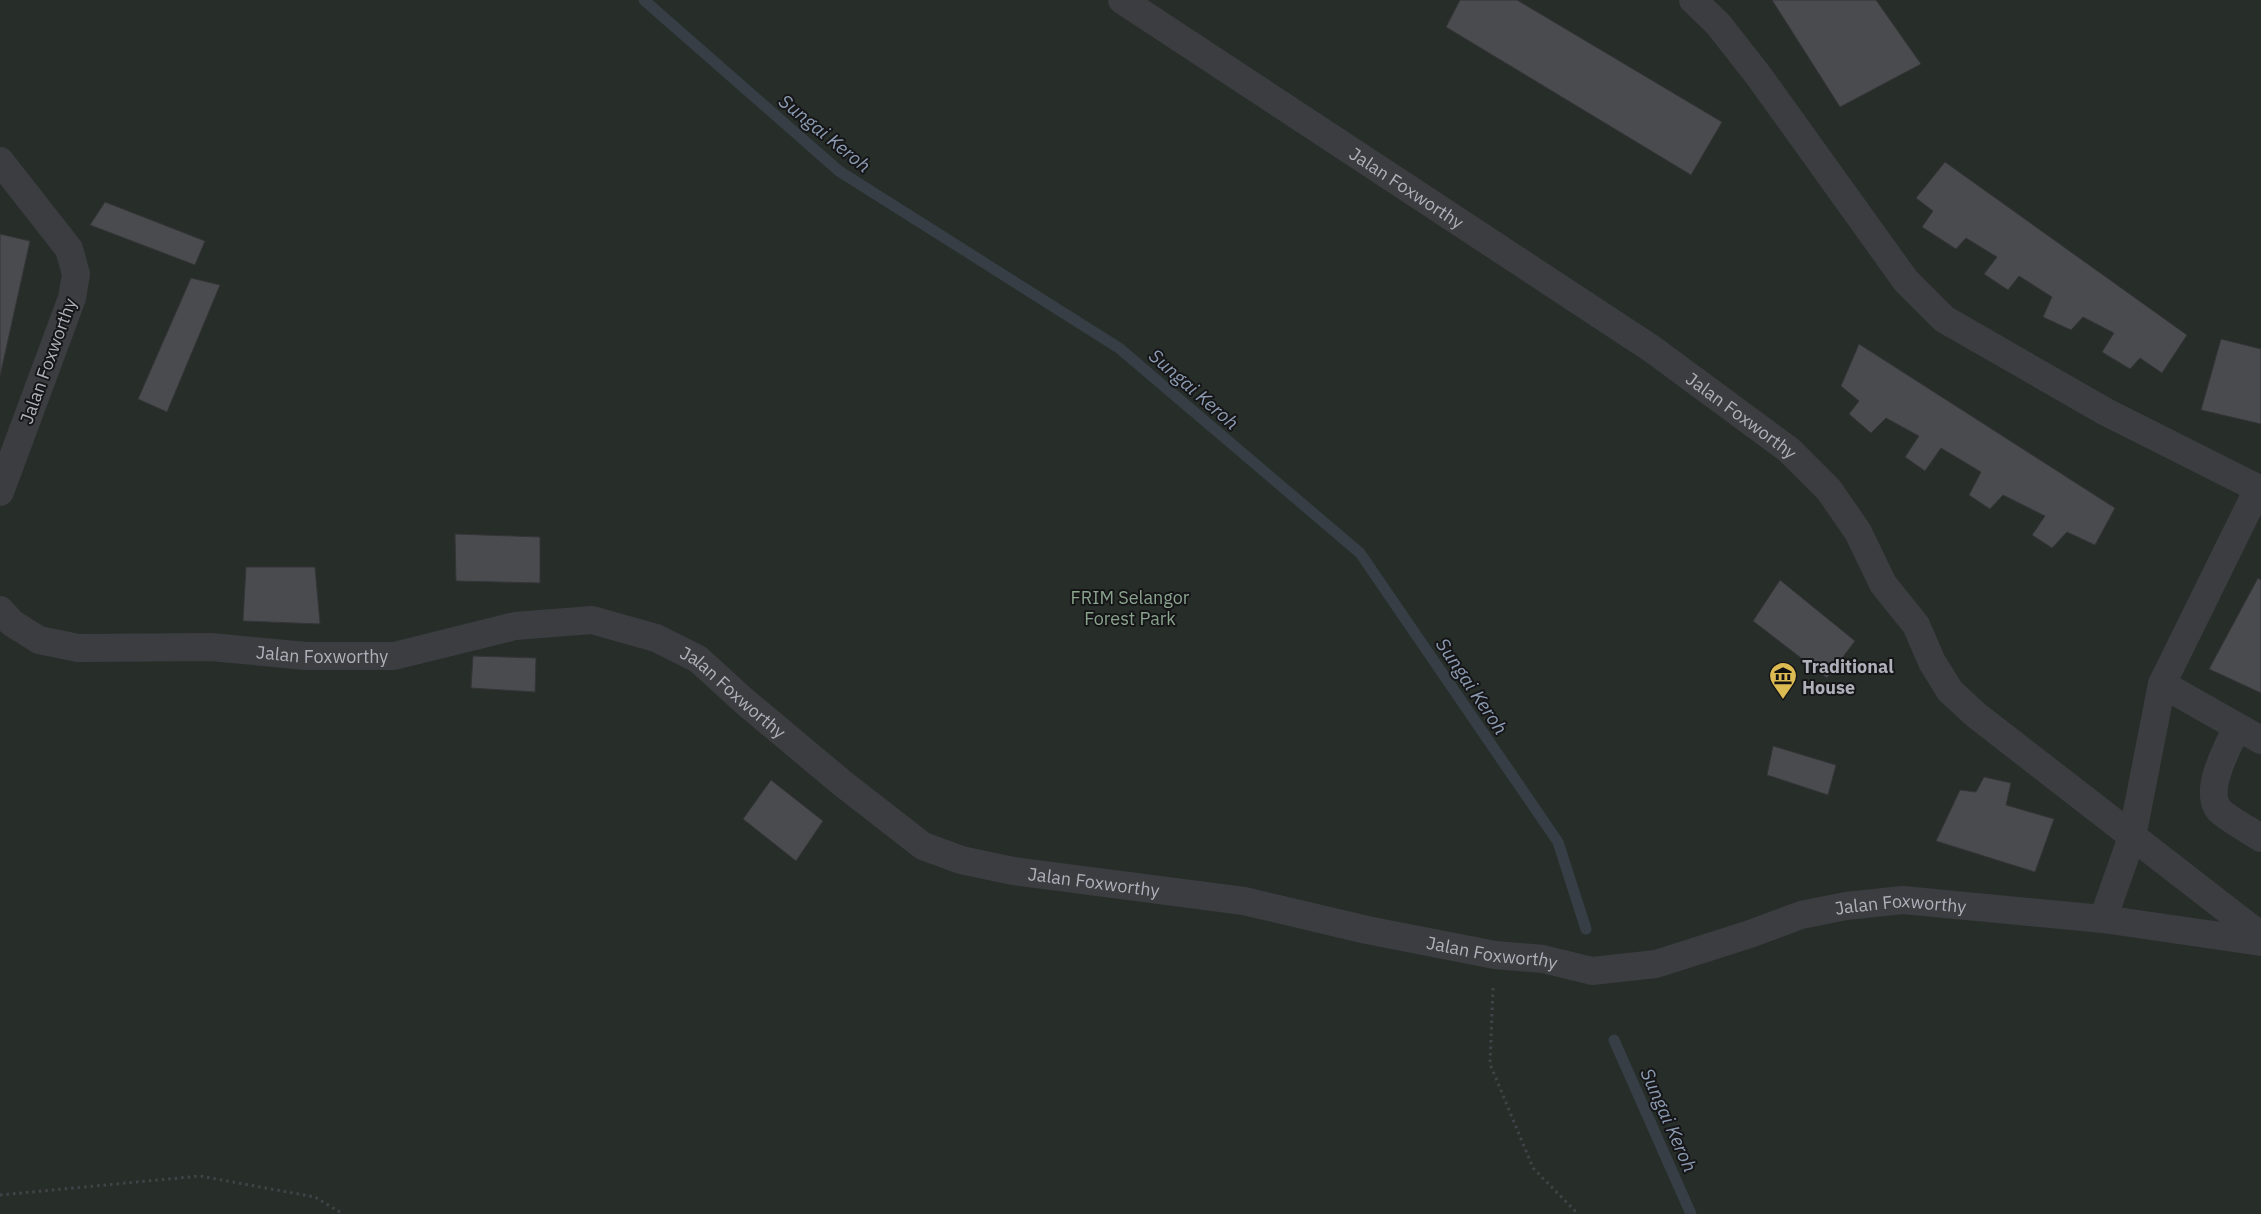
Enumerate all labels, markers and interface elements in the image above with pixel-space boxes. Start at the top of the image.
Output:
water label: Sungai Keroh [774,89,876,177]
street label: Jalan Foxworthy [1345,142,1468,234]
street label: Jalan Foxworthy [15,295,81,427]
water label: Sungai Keroh [1144,343,1244,435]
street label: Jalan Foxworthy [1682,367,1802,463]
park label: FRIM Selangor Forest Park [1071,586,1190,630]
water label: Sungai Keroh [1431,633,1513,739]
street label: Jalan Foxworthy [255,640,388,668]
street label: Jalan Foxworthy [676,640,791,743]
place label: Traditional House [1802,655,1894,699]
museum icon: Traditional House [1768,661,1798,700]
street label: Jalan Foxworthy [1027,862,1161,901]
street label: Jalan Foxworthy [1833,888,1967,920]
street label: Jalan Foxworthy [1425,930,1560,974]
water label: Sungai Keroh [1635,1064,1703,1176]

